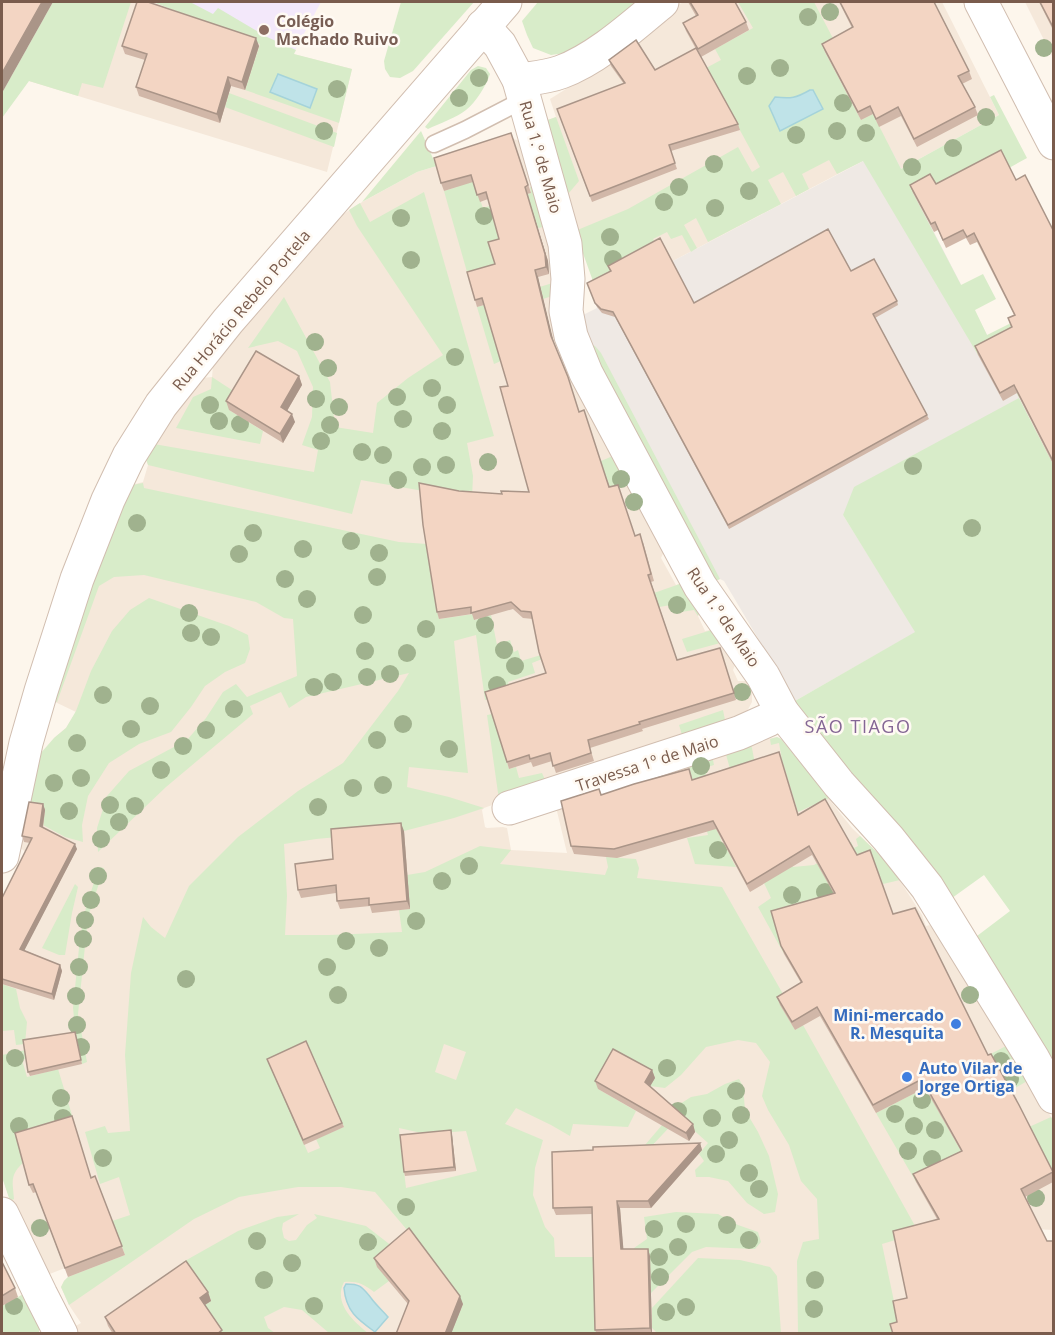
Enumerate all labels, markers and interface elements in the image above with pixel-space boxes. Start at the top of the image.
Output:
place label: Colégio Machado Ruivo [276,10,398,50]
marker: Colégio Machado Ruivo [257,23,271,37]
street label: Rua 1.º de Maio [514,98,568,216]
street label: Rua Horácio Rebelo Portela [167,225,315,395]
street label: Rua 1.º de Maio [682,563,766,671]
district label: SÃO TIAGO [805,714,911,738]
street label: Travessa 1º de Maio [573,730,721,796]
place label: Mini-mercado R. Mesquita [833,1004,944,1044]
marker: Mini-mercado R. Mesquita [949,1017,963,1031]
place label: Auto Vilar de Jorge Ortiga [917,1057,1022,1097]
marker: Auto Vilar de Jorge Ortiga [900,1070,914,1084]

